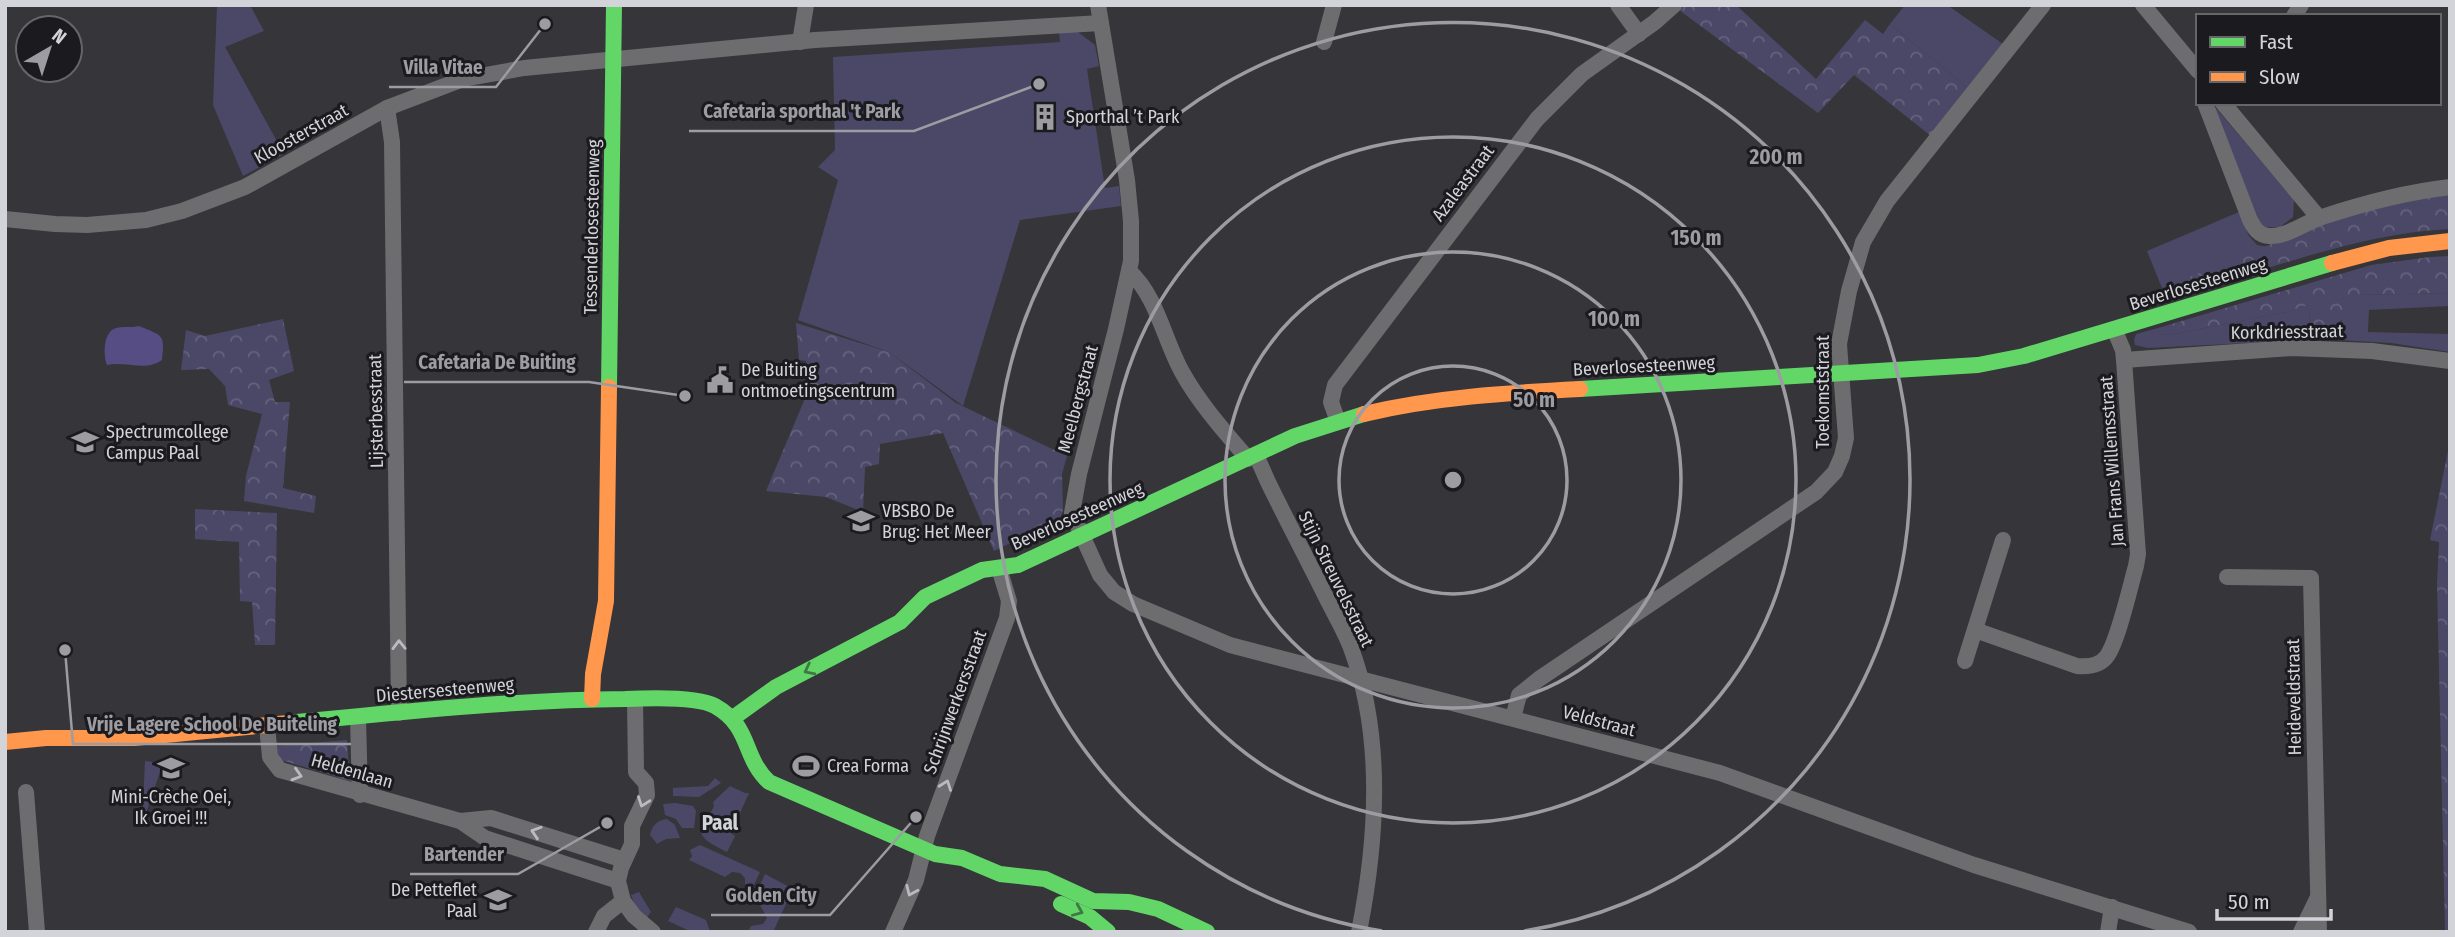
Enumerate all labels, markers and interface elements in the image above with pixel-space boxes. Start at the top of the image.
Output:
north arrow [14,14,84,84]
legend [2196,14,2441,105]
text: N [48,24,71,49]
text: Fast [2259,29,2293,55]
callout: Villa Vitae [389,47,496,87]
text: Villa Vitae [402,56,483,79]
text: Slow [2259,64,2300,90]
callout: Cafetaria sporthal 't Park [689,91,914,131]
street label: Kloosterstraat [250,99,352,169]
text: Cafetaria sporthal 't Park [703,100,901,123]
building icon: Sporthal ’t Park [1030,102,1060,132]
place label: Sporthal ’t Park [1066,106,1180,128]
street label: Tessenderlosesteenweg [579,139,605,315]
street label: Azaleastraat [1427,140,1499,225]
text: 200 m [1748,144,1803,170]
text: 150 m [1670,225,1722,251]
street label: Beverlosesteenweg [2127,253,2270,315]
text: 100 m [1588,306,1640,332]
street label: Korkdriesstraat [2230,320,2344,344]
street label: Toekomststraat [1812,335,1834,449]
callout: Cafetaria De Buiting [404,342,589,382]
street label: Meelbergstraat [1053,342,1103,455]
text: Cafetaria De Buiting [418,351,576,374]
street label: Beverlosesteenweg [1572,351,1716,381]
street label: Lijsterbesstraat [364,354,388,468]
place label: De Buiting ontmoetingscentrum [741,359,895,402]
public building icon: De Buiting ontmoetingscentrum [705,365,735,395]
street label: Jan Frans Willemsstraat [2095,375,2129,547]
text: 50 m [1513,387,1555,413]
place label: Spectrumcollege Campus Paal [106,421,229,464]
school or university icon: Spectrumcollege Campus Paal [70,427,100,457]
centre of rings [1441,468,1465,492]
street label: Beverlosesteenweg [1008,477,1147,555]
place label: VBSBO De Brug: Het Meer [882,500,992,543]
school or university icon: VBSBO De Brug: Het Meer [846,506,876,536]
street label: Stijn Streuvelsstraat [1294,508,1378,651]
street label: Schrijnwerkersstraat [919,627,991,777]
street label: Heideveldstraat [2282,638,2306,756]
one-way arrow [391,639,406,650]
one-way arrow [804,662,816,675]
street label: Diestersesteenweg [375,673,515,707]
street label: Veldstraat [1560,701,1638,741]
callout: Vrije Lagere School De Buiteling [73,704,351,744]
text: Vrije Lagere School De Buiteling [86,713,338,736]
street label: Heldenlaan [309,749,395,793]
sports icon: Crea Forma [791,751,821,781]
school or university icon: Mini-Crèche Oei, Ik Groei !!! [156,753,186,783]
place label: Crea Forma [827,755,909,777]
one-way arrow [290,767,302,782]
one-way arrow [938,779,952,791]
place label: Mini-Crèche Oei, Ik Groei !!! [111,786,231,829]
one-way arrow [637,795,651,807]
district label: Paal [702,810,739,836]
one-way arrow [530,826,542,841]
callout: Bartender [410,834,518,874]
text: Bartender [424,843,505,866]
callout: Golden City [711,875,830,915]
scale bar [2217,878,2331,922]
place label: De Petteflet Paal [391,879,477,922]
text: Golden City [726,884,817,907]
one-way arrow [905,884,919,897]
school or university icon: De Petteflet Paal [483,885,513,915]
text: 50 m [2228,889,2270,915]
one-way arrow [1071,903,1083,917]

